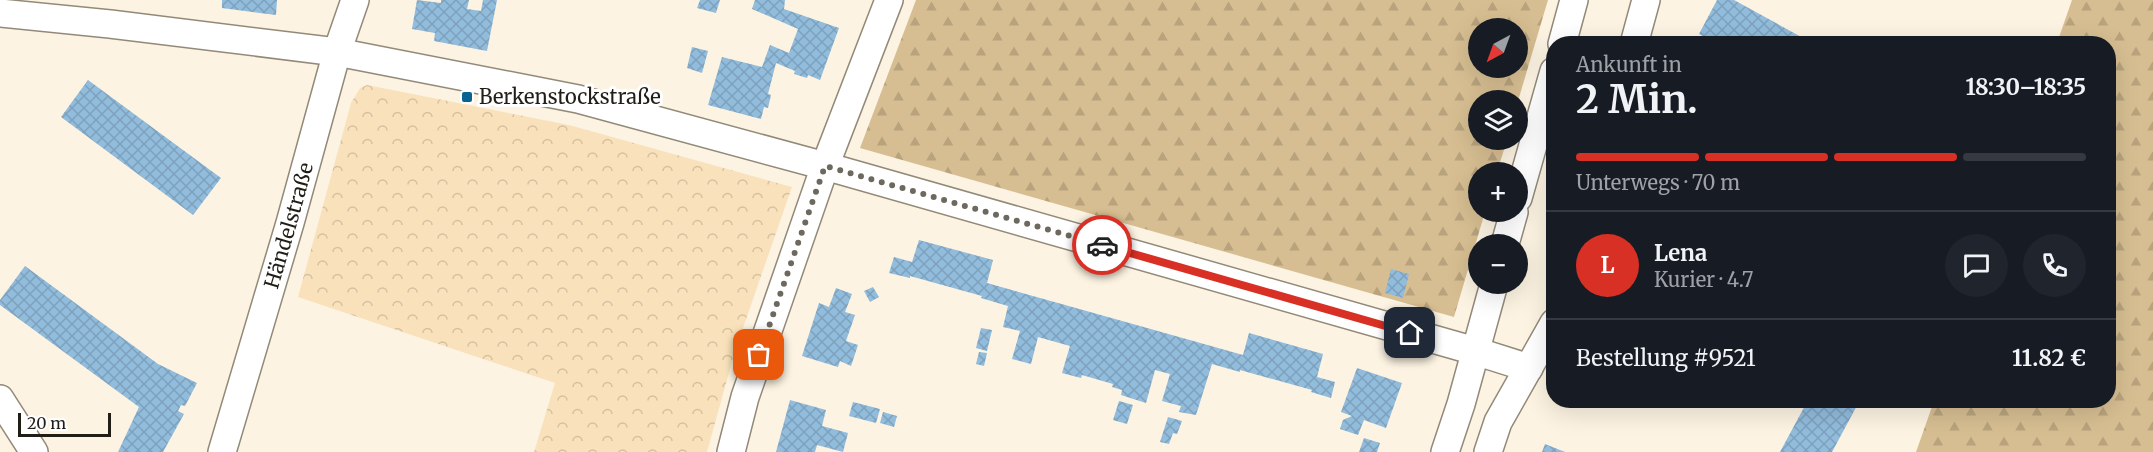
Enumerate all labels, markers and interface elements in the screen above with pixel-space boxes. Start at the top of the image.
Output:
north arrow [1468,18,1528,78]
map controls [1468,18,1528,294]
text: Ankunft in [1576,52,1682,77]
text: 18:30–18:35 [1965,73,2086,101]
text: 2 Min. [1576,75,1698,124]
place label: Berkenstockstraße [479,84,661,109]
marker: Berkenstockstraße [460,90,474,104]
button: layers [1468,90,1528,150]
street label: Händelstraße [258,160,318,291]
button: + [1468,162,1528,222]
text: Unterwegs · 70 m [1576,170,1740,195]
courier [1072,215,1132,275]
icon: car [1086,229,1119,262]
button: − [1468,234,1528,294]
button: chat [1945,234,2008,297]
button: phone [2023,234,2086,297]
text: Lena [1654,239,1707,267]
text: L [1601,251,1615,279]
text: Kurier · 4.7 [1654,267,1753,292]
pin [1384,307,1435,358]
icon: home [1393,316,1426,349]
pin [733,329,784,380]
icon: bag [742,338,775,371]
text: Bestellung #9521 [1576,344,1756,372]
text: 11.82 € [2012,344,2086,372]
scale bar [18,410,111,438]
text: 20 m [27,413,66,433]

